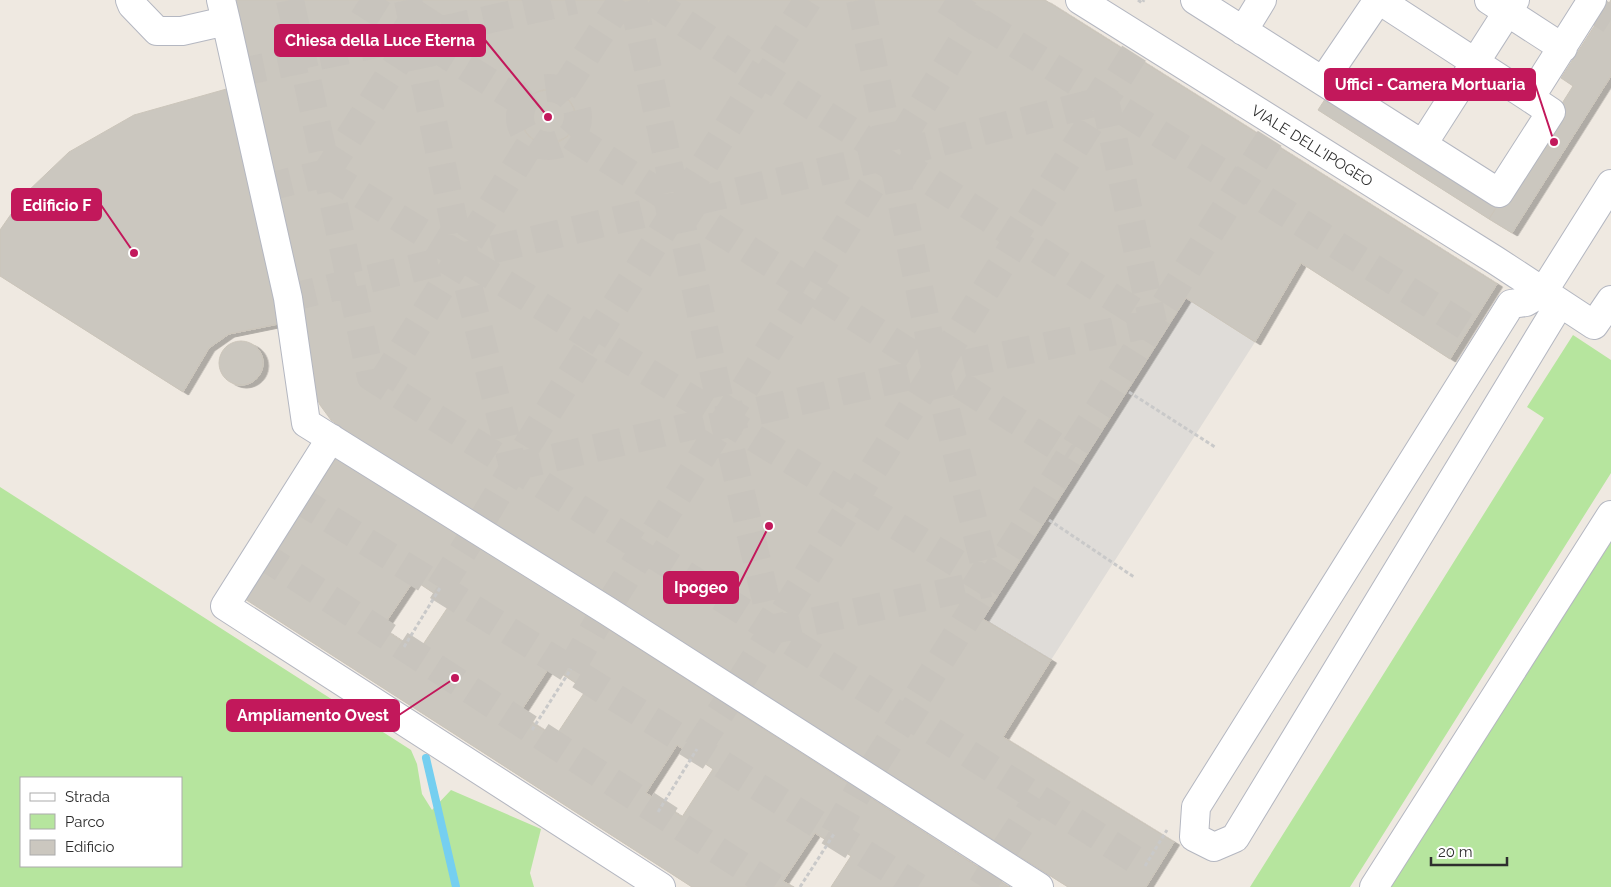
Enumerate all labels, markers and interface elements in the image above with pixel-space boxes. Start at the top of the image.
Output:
callout: Chiesa della Luce Eterna [275,25,485,56]
text: Chiesa della Luce Eterna [285,31,475,50]
callout: Uffici - Camera Mortuaria [1325,69,1535,100]
text: Uffici - Camera Mortuaria [1335,75,1525,94]
street label: VIALE DELL'IPOGEO [1248,101,1376,191]
callout: Edificio F [12,189,101,220]
text: Edificio F [23,196,91,215]
callout: Ipogeo [664,572,738,603]
text: Ipogeo [674,578,728,597]
callout: Ampliamento Ovest [227,700,399,731]
text: Ampliamento Ovest [237,706,389,725]
legend [20,777,182,867]
text: Strada [65,788,110,806]
text: Parco [65,813,105,831]
scale bar [1431,834,1507,866]
text: Edificio [65,838,115,856]
text: 20 m [1438,843,1473,861]

